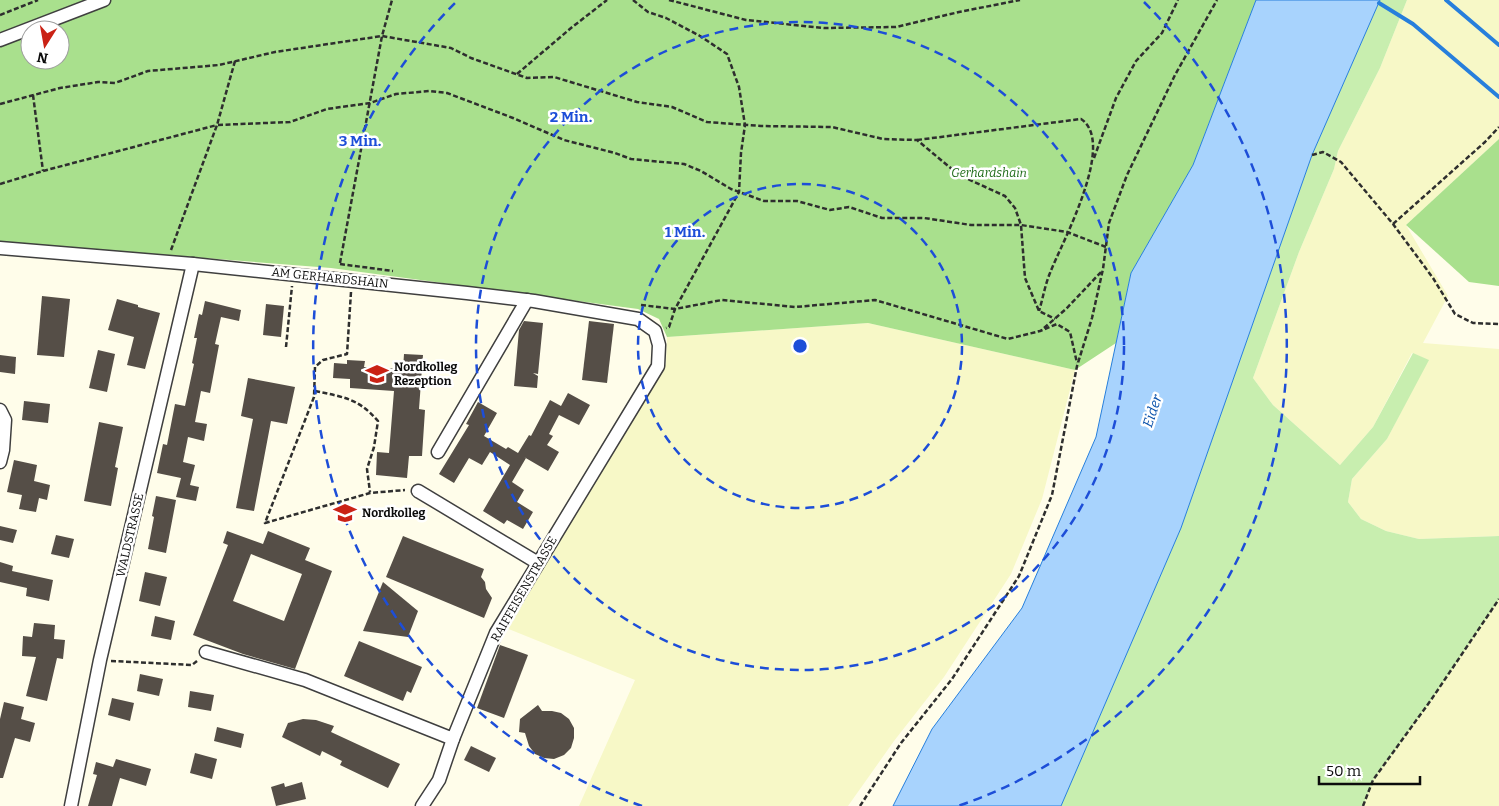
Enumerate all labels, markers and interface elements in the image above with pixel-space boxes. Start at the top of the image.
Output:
north arrow [20,20,70,70]
text: N [36,48,50,67]
text: 2 Min. [550,108,592,126]
text: 3 Min. [339,132,381,150]
park label: Gerhardshain [951,166,1027,180]
text: 1 Min. [665,223,705,241]
street label: AM GERHARDSHAIN [271,265,390,291]
centre of rings [791,337,809,355]
place label: Nordkolleg Rezeption [394,360,457,388]
school or university icon: Nordkolleg Rezeption [364,361,390,387]
water label: Eider [1139,391,1166,430]
street label: WALDSTRASSE [114,492,146,578]
school or university icon: Nordkolleg [332,500,358,526]
place label: Nordkolleg [362,506,425,520]
street label: RAIFFEISENSTRASSE [488,534,560,644]
scale bar [1319,754,1420,786]
text: 50 m [1326,762,1362,780]

